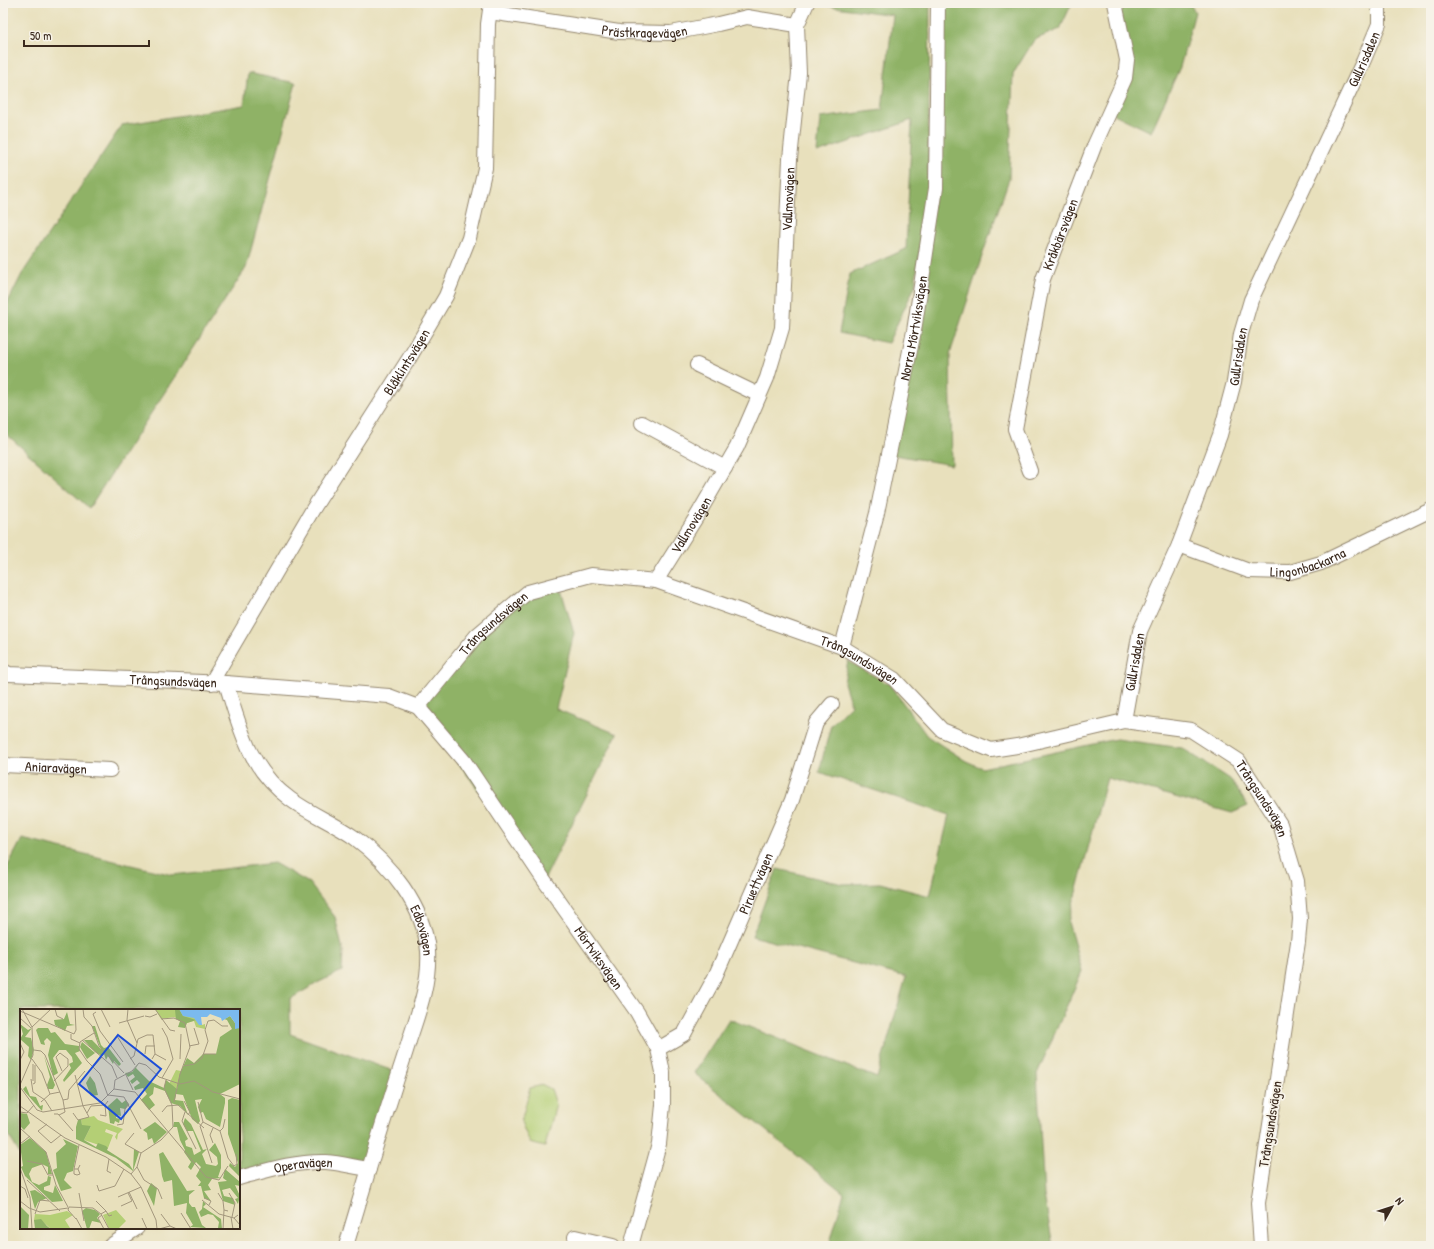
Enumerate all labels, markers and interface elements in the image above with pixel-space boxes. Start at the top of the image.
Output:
street label: Prästkragevägen [600,19,689,43]
scale bar [24,22,149,48]
text: 50 m [30,27,51,44]
street label: Gullrisdalen [1343,28,1384,90]
street label: Vallmovägen [777,167,799,232]
street label: Kråkbärsvägen [1037,196,1082,273]
street label: Norra Mörtviksvägen [894,274,931,382]
street label: Blåklintsvägen [378,325,434,398]
street label: Gullrisdalen [1223,325,1252,388]
street label: Vallmovägen [666,493,715,557]
street label: Lingonbackarna [1270,542,1349,582]
street label: Trångsundsvägen [454,586,531,659]
street label: Trångsundsvägen [818,630,904,688]
street label: Gullrisdalen [1119,631,1149,693]
street label: Trångsundsvägen [129,669,217,692]
street label: Aniaravägen [25,756,87,778]
street label: Trångsundsvägen [1232,756,1293,839]
street label: Piruettvägen [734,849,777,917]
street label: Edbovägen [406,901,438,956]
street label: Mörtviksvägen [570,922,628,993]
inset map [20,1009,240,1229]
street label: Trångsundsvägen [1253,1079,1287,1169]
street label: Operavägen [272,1152,334,1177]
north arrow [1372,1187,1412,1227]
text: N [1392,1194,1407,1207]

